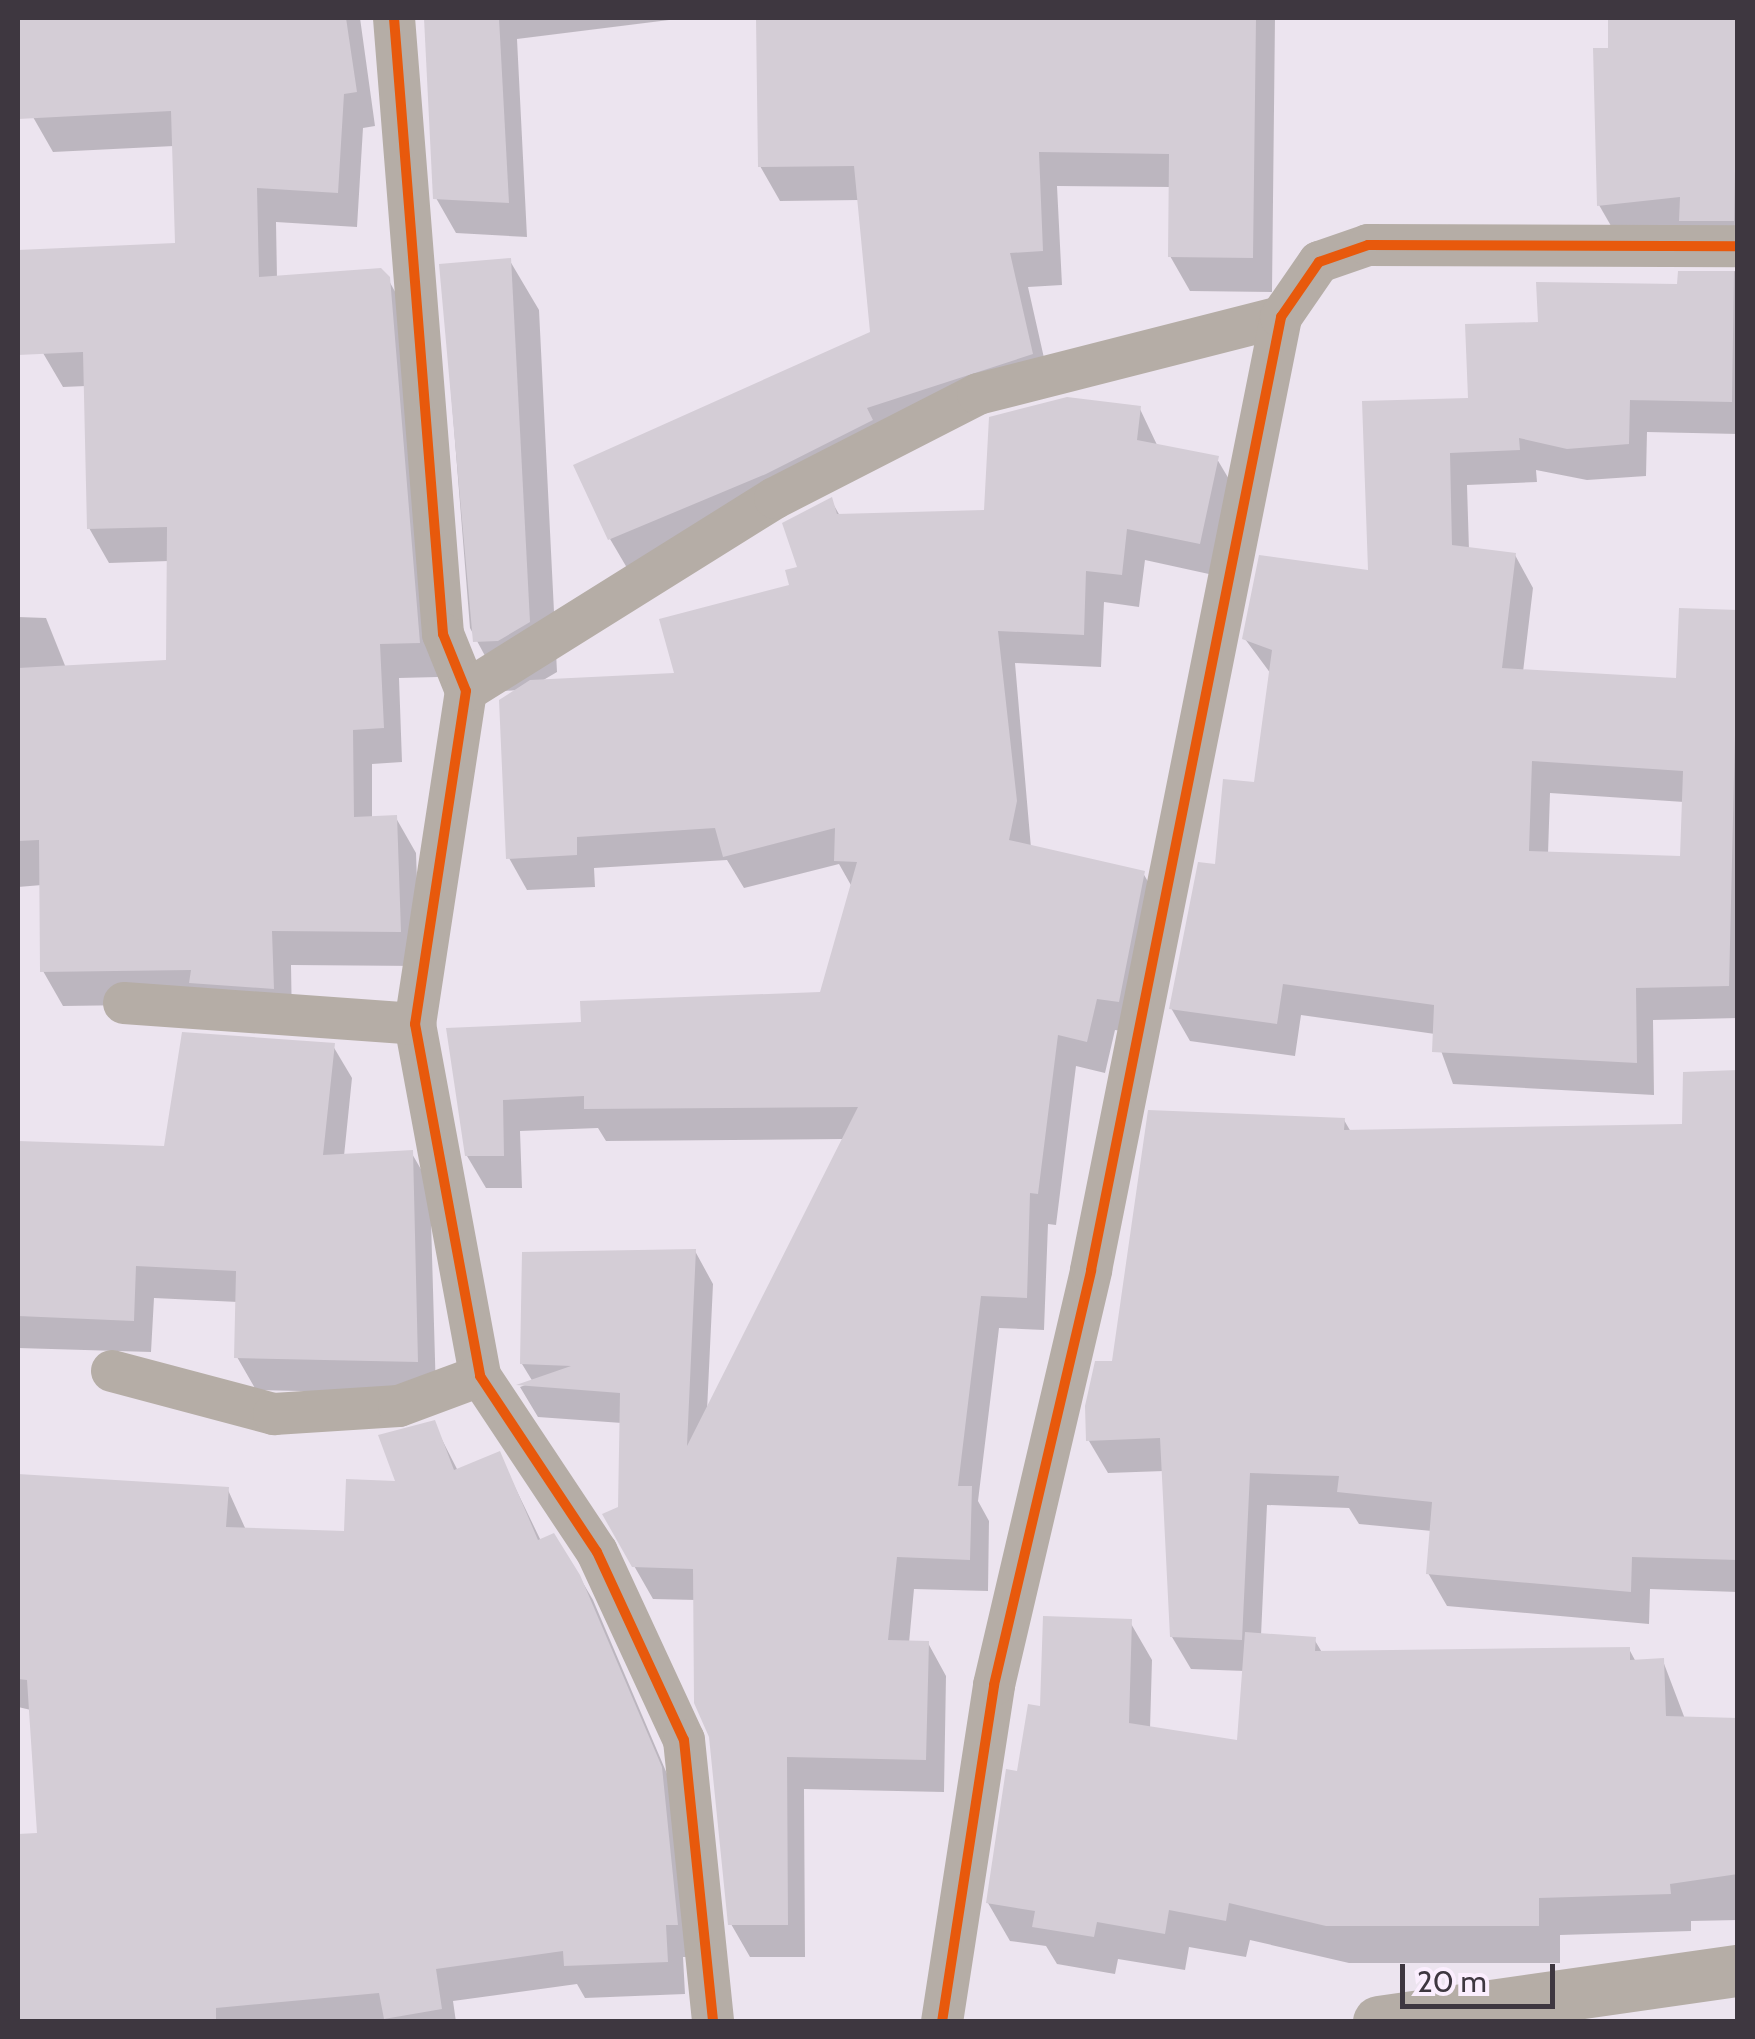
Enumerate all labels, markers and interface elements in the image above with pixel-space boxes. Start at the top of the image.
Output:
scale bar [1405,1944,1560,2006]
text: 20 m [1417,1963,1487,2000]

